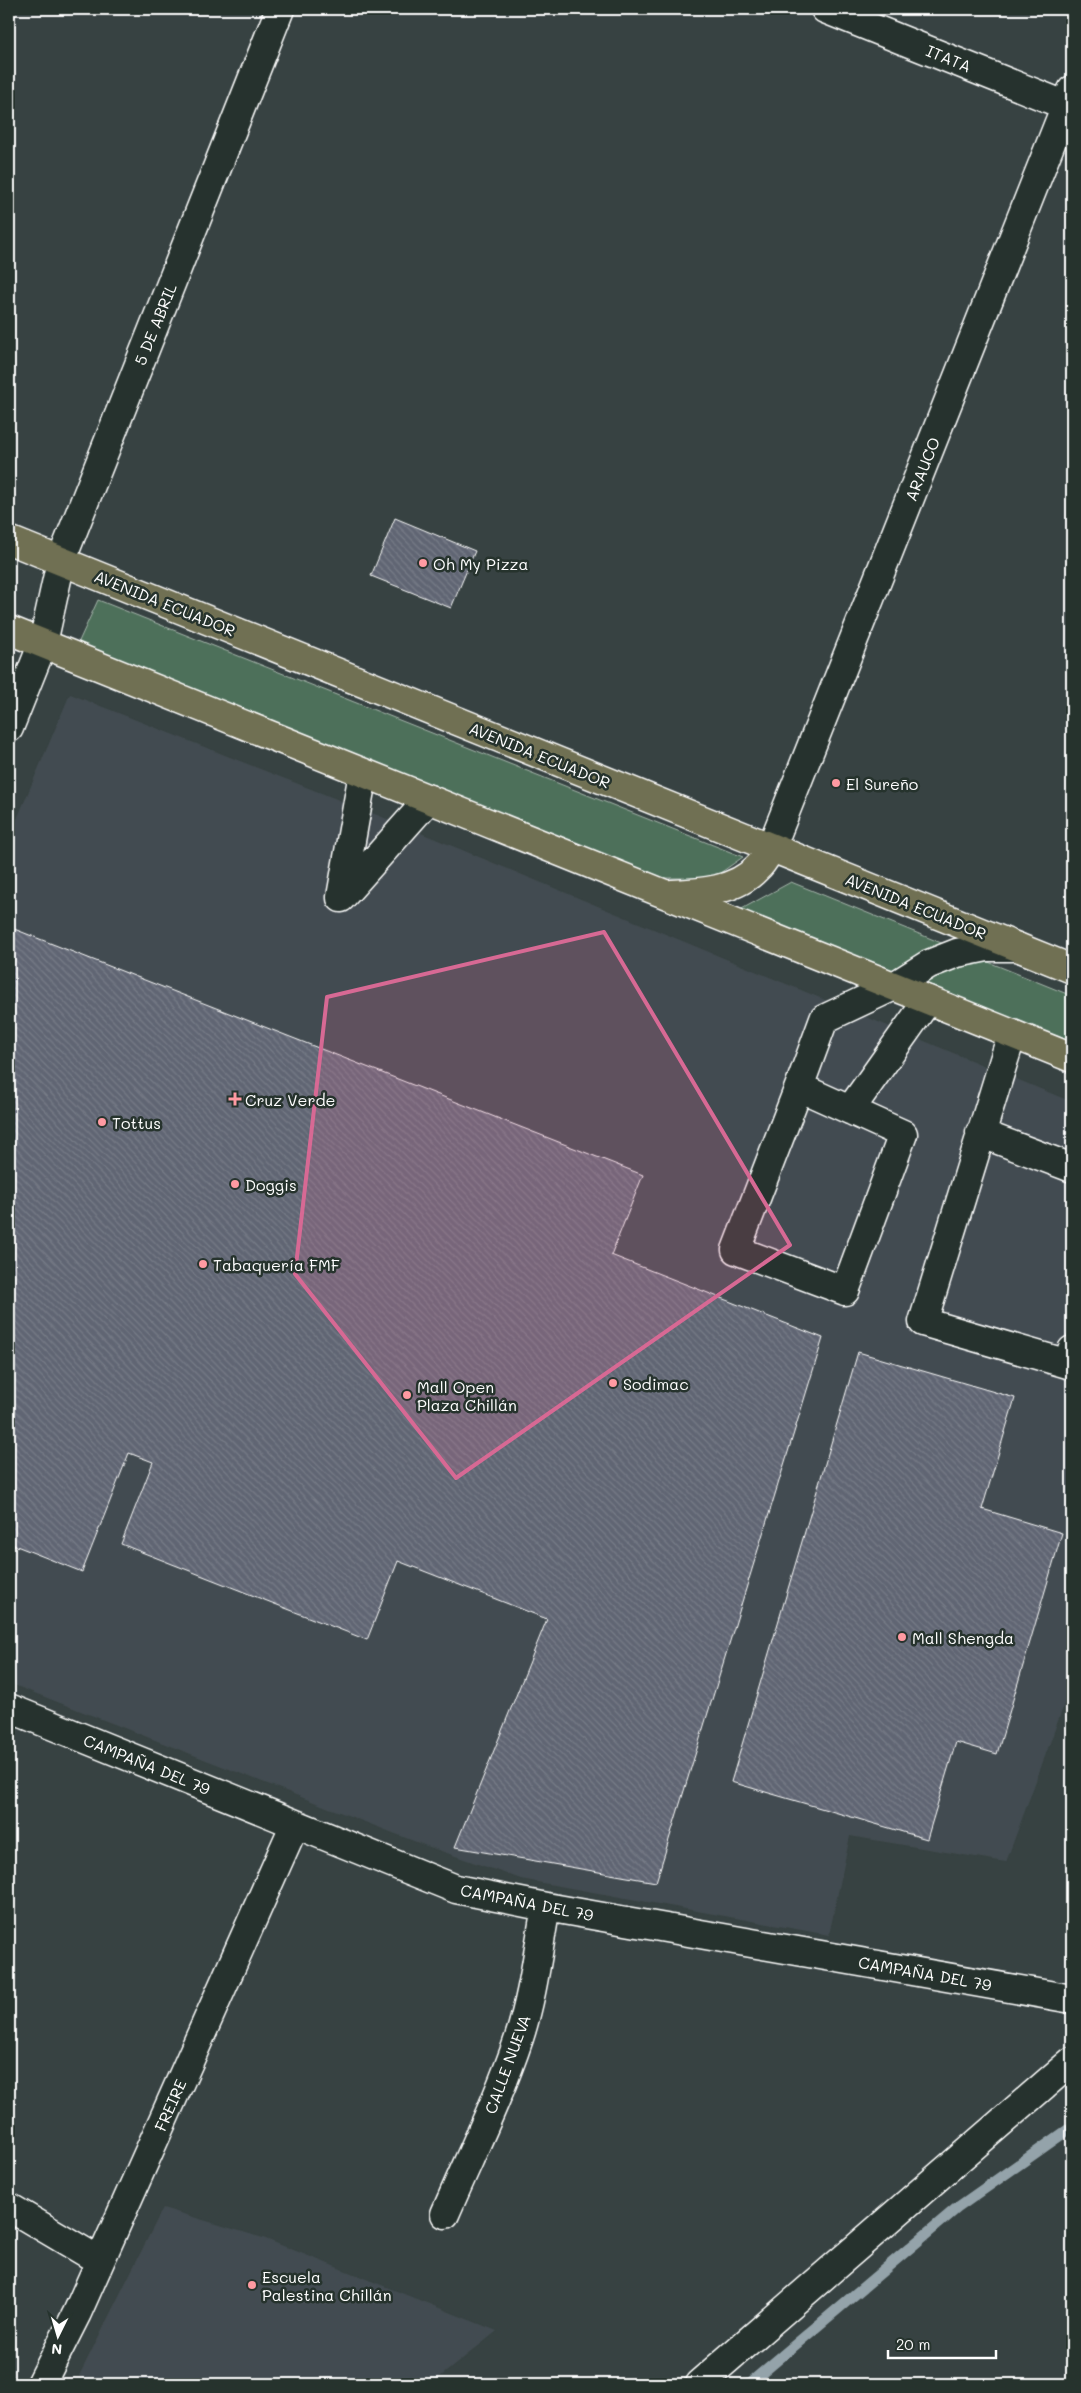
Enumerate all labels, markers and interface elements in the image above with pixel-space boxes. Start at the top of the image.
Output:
street label: ITATA [923,39,975,77]
street label: 5 DE ABRIL [129,279,181,368]
street label: ARAUCO [900,434,944,504]
place label: Oh My Pizza [433,553,529,574]
marker: Oh My Pizza [417,557,429,569]
street label: AVENIDA ECUADOR [91,565,239,641]
street label: AVENIDA ECUADOR [466,717,614,793]
place label: El Sureño [846,773,918,794]
marker: El Sureño [830,777,842,789]
street label: AVENIDA ECUADOR [842,868,990,944]
place label: Cruz Verde [245,1089,336,1110]
marker: Cruz Verde [229,1093,241,1105]
place label: Tottus [112,1112,161,1133]
marker: Tottus [96,1116,108,1128]
place label: Doggis [245,1174,297,1195]
marker: Doggis [229,1178,241,1190]
place label: Tabaquería FMF [213,1254,340,1275]
marker: Tabaquería FMF [197,1258,209,1270]
place label: Sodimac [623,1373,689,1394]
place label: Mall Open Plaza Chillán [417,1376,517,1415]
marker: Sodimac [607,1377,619,1389]
marker: Mall Open Plaza Chillán [401,1389,413,1401]
place label: Mall Shengda [912,1627,1014,1648]
marker: Mall Shengda [896,1631,908,1643]
street label: CAMPAÑA DEL 79 [81,1729,213,1799]
street label: CAMPAÑA DEL 79 [459,1879,595,1925]
street label: CAMPAÑA DEL 79 [857,1951,993,1995]
street label: CALLE NUEVA [479,2011,535,2117]
street label: FREIRE [149,2076,191,2134]
place label: Escuela Palestina Chillán [262,2266,392,2305]
marker: Escuela Palestina Chillán [246,2279,258,2291]
north arrow [32,2310,82,2360]
scale bar [888,2328,996,2360]
text: 20 m [896,2334,930,2354]
text: N [51,2340,63,2359]

